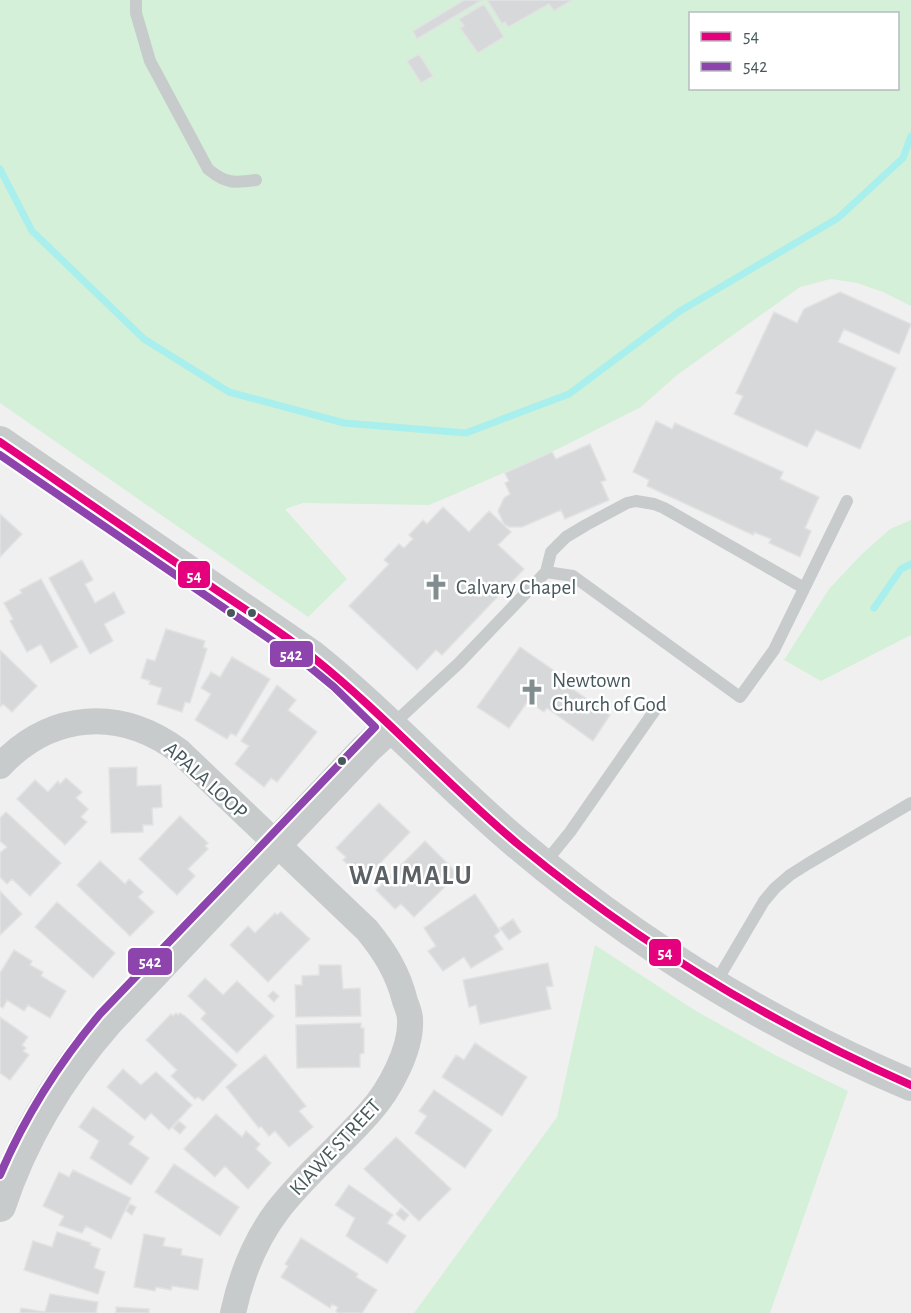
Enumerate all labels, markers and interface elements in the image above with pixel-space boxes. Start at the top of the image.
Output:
legend [689,12,899,90]
text: 54 [743,28,760,46]
text: 542 [743,58,767,76]
line badge: 54 [177,560,211,589]
text: 54 [187,568,201,584]
church icon: Calvary Chapel [421,572,451,602]
place label: Calvary Chapel [456,577,576,598]
unlabelled marker [225,607,237,619]
unlabelled marker [246,607,258,619]
line badge: 542 [269,640,314,668]
text: 542 [280,647,303,663]
place label: Newtown Church of God [552,670,667,715]
church icon: Newtown Church of God [517,677,547,707]
street label: APALA LOOP [160,738,251,823]
unlabelled marker [336,755,348,767]
district label: WAIMALU [349,862,473,889]
line badge: 54 [648,938,682,967]
text: 54 [658,945,672,961]
line badge: 542 [127,947,173,976]
text: 542 [139,954,162,970]
street label: KIAWE STREET [286,1095,385,1200]

